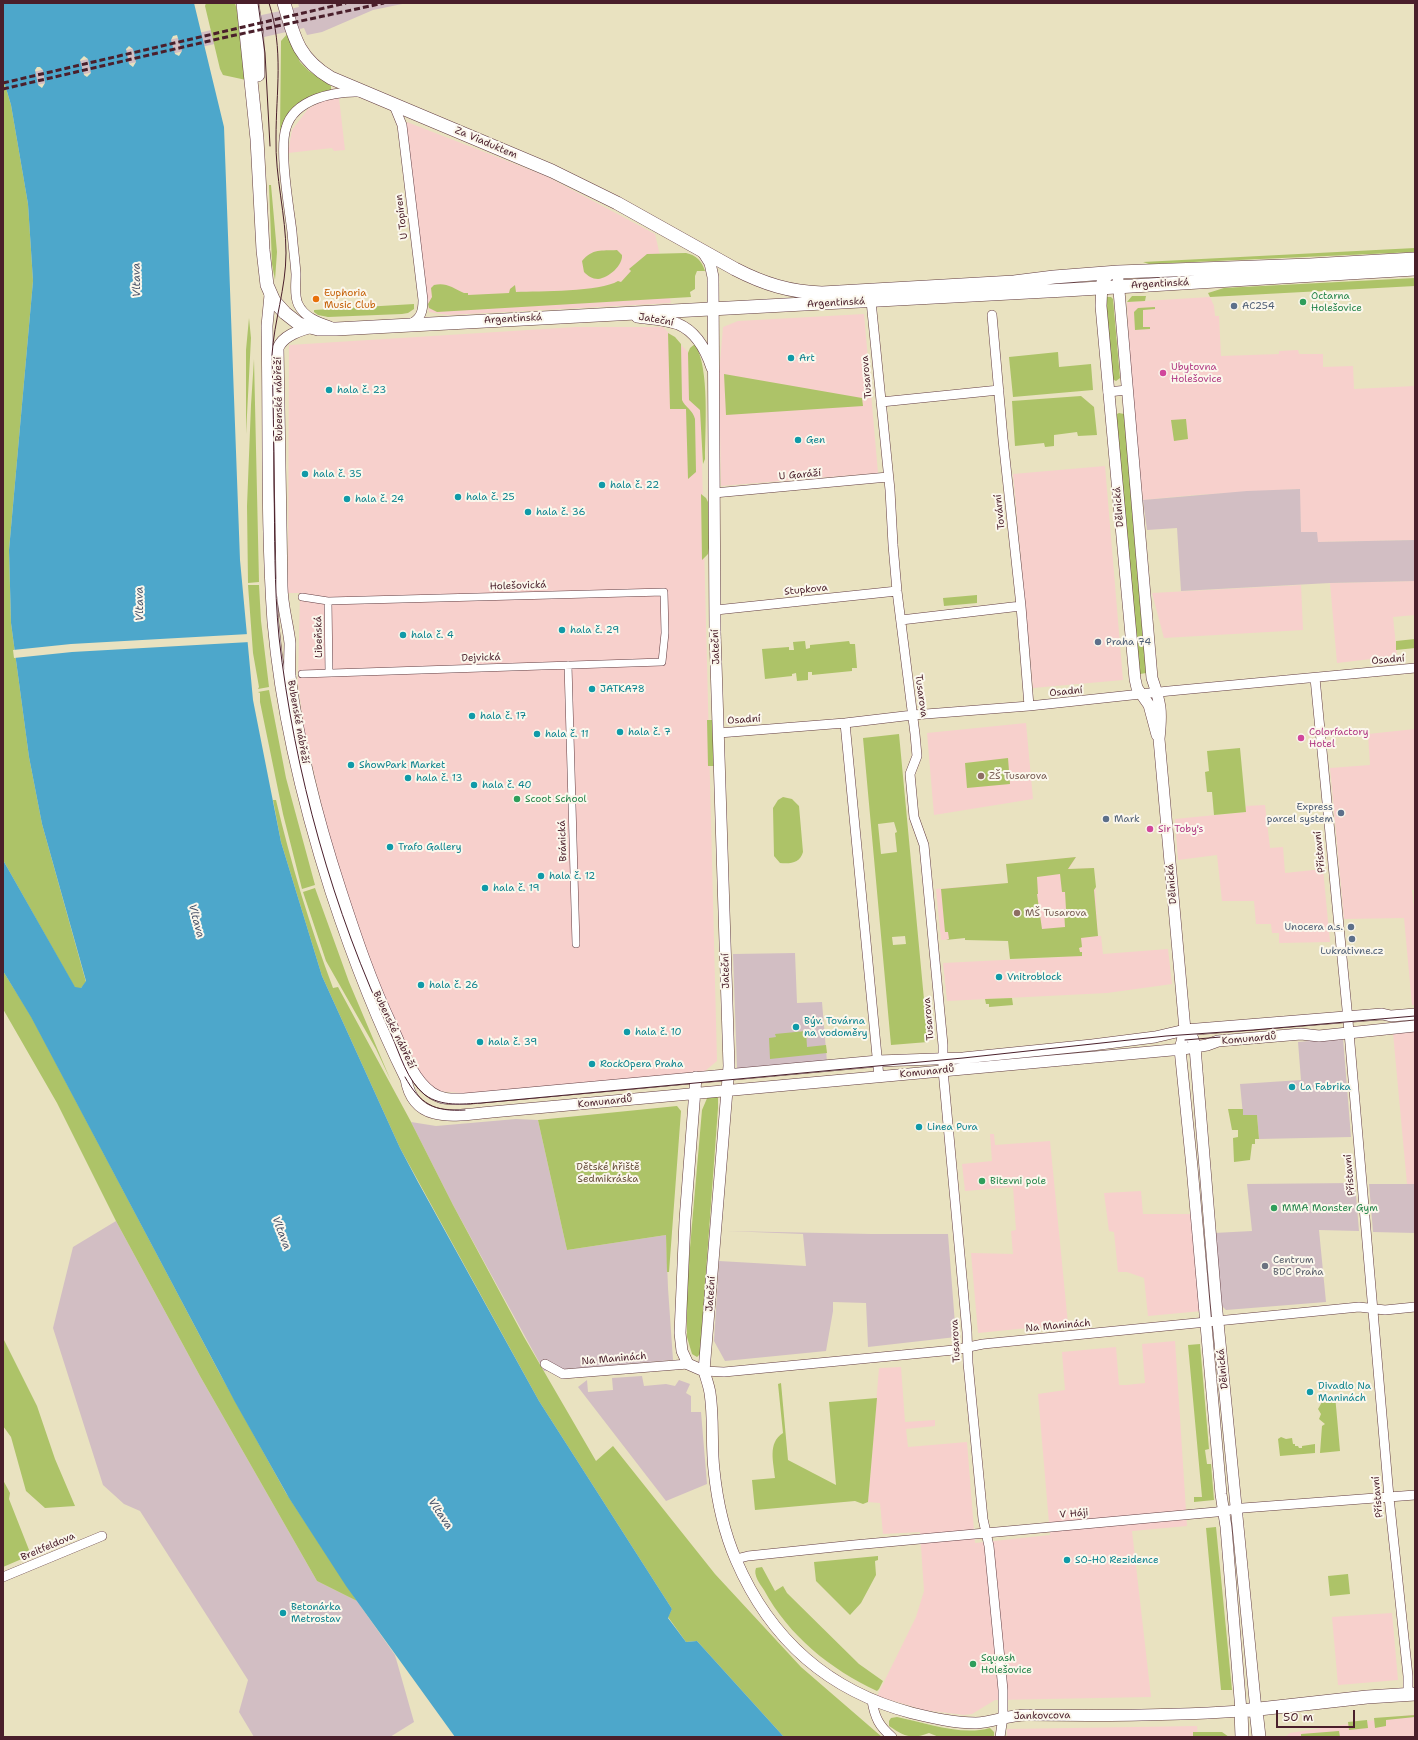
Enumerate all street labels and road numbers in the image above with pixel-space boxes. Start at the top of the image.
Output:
street label: Za Viaduktem [453,124,519,162]
street label: U Topíren [393,194,411,240]
street label: Argentinská [1131,276,1189,292]
street label: Argentinská [807,295,865,311]
street label: Argentinská [484,311,542,327]
street label: Jateční [638,311,674,329]
street label: Tusarova [859,355,875,399]
street label: Bubenské nábřeží [272,357,286,441]
street label: U Garáží [778,467,822,483]
street label: Dělnická [1111,486,1127,528]
street label: Tovární [992,494,1008,530]
street label: Holešovická [489,579,547,593]
street label: Stupkova [784,582,828,598]
street label: Libeňská [313,616,325,658]
street label: Jateční [709,629,723,665]
street label: Dejvická [461,651,501,665]
street label: Osadní [1371,653,1405,667]
street label: Tusarova [912,674,930,718]
street label: Bubenské nábřeží [285,679,311,765]
street label: Osadní [1049,684,1083,700]
street label: Osadní [727,713,761,727]
street label: Bránická [556,820,570,862]
street label: Přístavní [1312,831,1328,873]
street label: Dělnická [1164,863,1180,905]
street label: Jateční [720,953,732,989]
street label: Bubenské nábřeží [370,989,418,1071]
street label: Tusarova [921,997,937,1041]
street label: Komunardů [1221,1031,1277,1047]
street label: Komunardů [899,1063,955,1081]
street label: Komunardů [577,1093,633,1111]
street label: Přístavní [1342,1154,1358,1196]
street label: Jateční [704,1276,718,1312]
street label: Na Maninách [1025,1317,1091,1335]
street label: Tusarova [949,1319,963,1363]
street label: Dělnická [1215,1348,1231,1390]
street label: Na Maninách [581,1350,647,1368]
street label: Přístavní [1370,1476,1386,1518]
street label: V Háji [1059,1507,1089,1521]
street label: Breitfeldova [19,1530,77,1564]
street label: Jankovcova [1014,1710,1070,1722]

